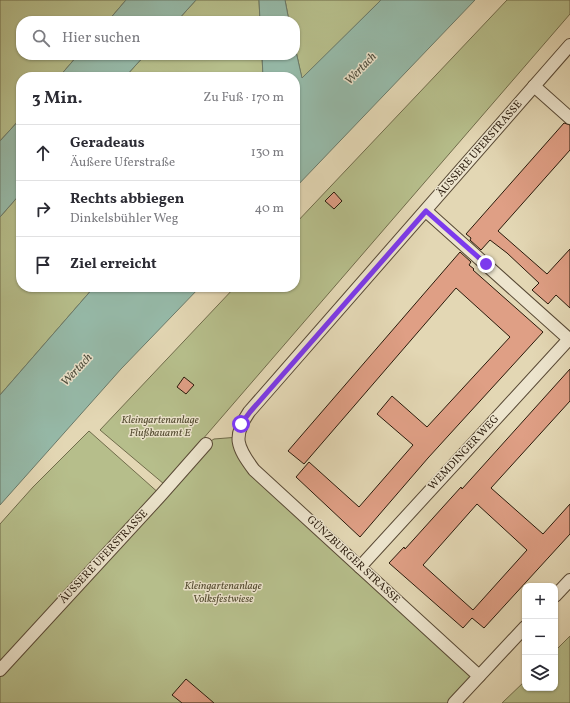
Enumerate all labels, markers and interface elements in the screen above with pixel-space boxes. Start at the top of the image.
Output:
search box [16,16,300,60]
icon: search [30,27,52,49]
text: Hier suchen [62,28,140,49]
water label: Wertach [342,49,380,89]
text: 3 Min. [32,87,83,110]
text: Zu Fuß · 170 m [203,89,284,107]
street label: ÄUSSERE UFERSTRASSE [434,97,526,200]
text: Geradeaus [70,133,145,154]
icon: ahead [32,142,54,164]
text: 130 m [251,144,284,162]
text: Äußere Uferstraße [70,154,175,172]
text: Rechts abbiegen [70,189,185,210]
icon: right [32,198,54,220]
text: 40 m [255,200,284,218]
text: Dinkelsbühler Weg [70,210,178,228]
icon: arrive [32,254,54,276]
text: Ziel erreicht [70,254,157,275]
route end [477,255,495,273]
water label: Wertach [58,350,96,390]
street label: WEMDINGER WEG [425,412,503,494]
park label: Kleingartenanlage Flußbauamt E [121,413,199,441]
route start [232,415,250,433]
street label: ÄUSSERE UFERSTRASSE [56,506,152,607]
street label: GÜNZBURGER STRASSE [303,513,403,608]
park label: Kleingartenanlage Volksfestwiese [184,579,262,607]
map controls [522,583,558,691]
button: + [522,583,558,619]
button: − [522,619,558,655]
button: layers [522,655,558,691]

